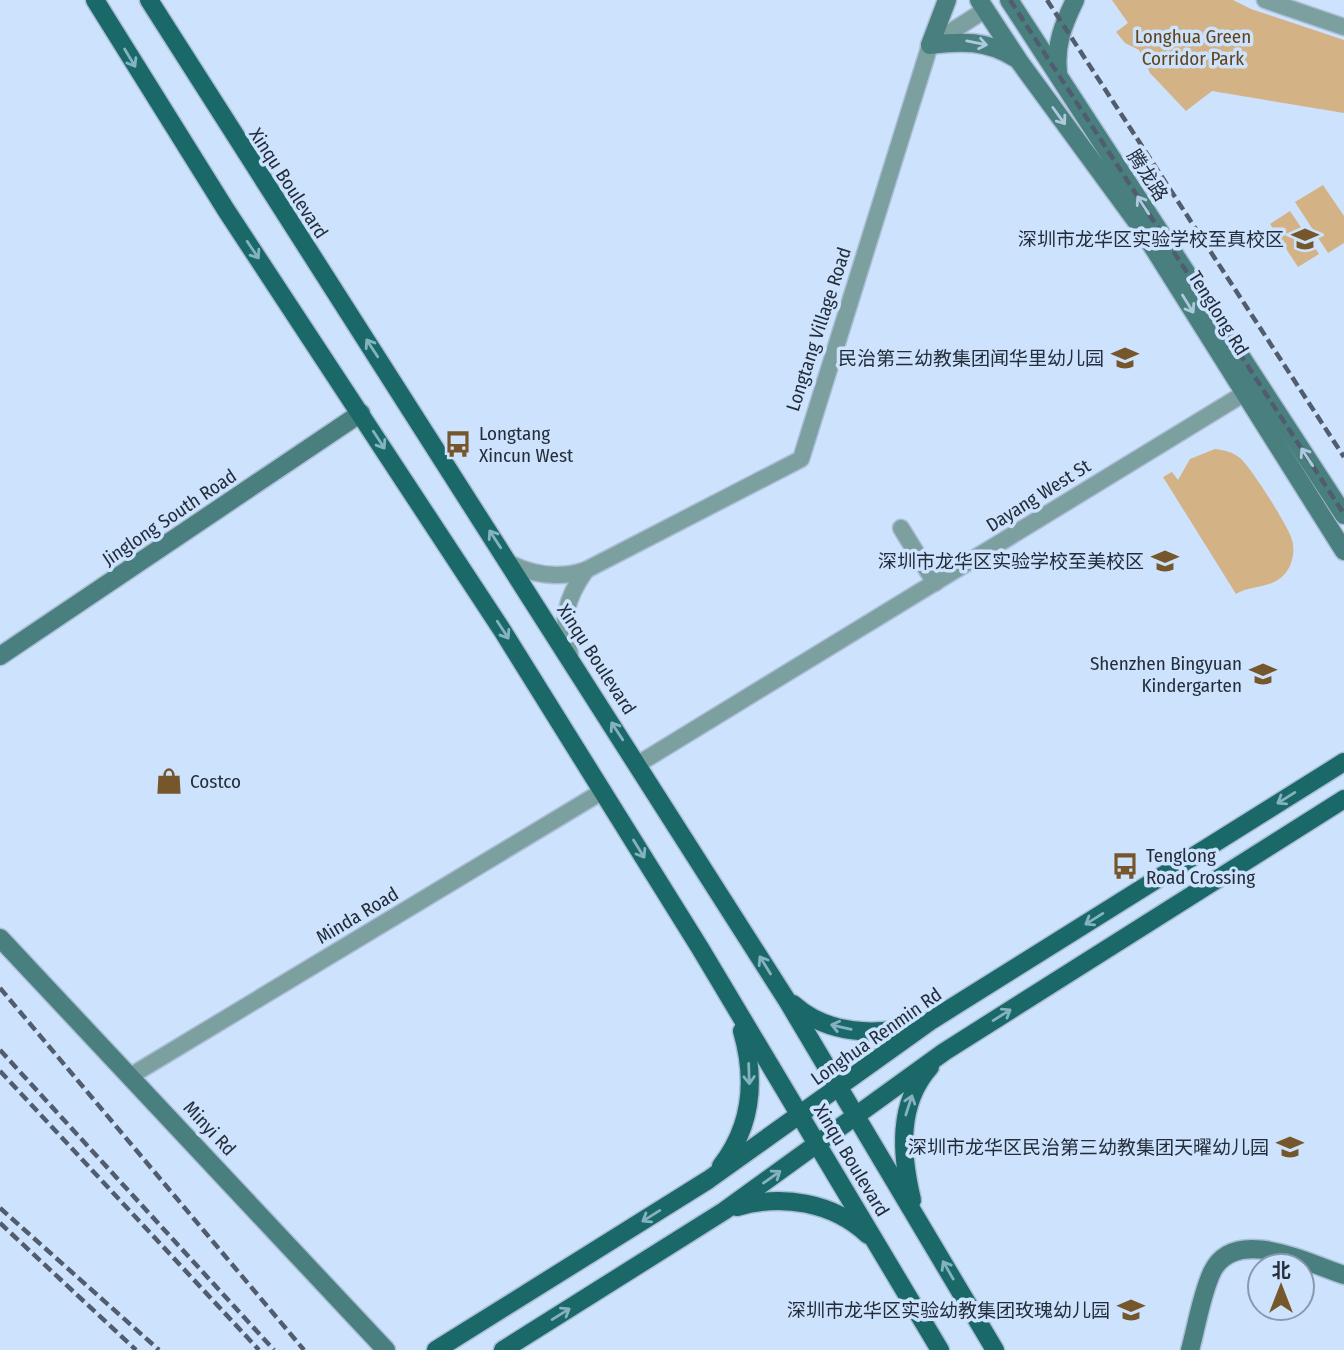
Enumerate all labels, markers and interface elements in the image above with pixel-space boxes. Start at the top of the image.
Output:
park label: Longhua Green Corridor Park [1135,25,1251,70]
one-way arrow [965,38,987,51]
one-way arrow [124,48,138,68]
one-way arrow [1052,106,1067,125]
street label: Xinqu Boulevard [244,124,333,243]
street label: 腾龙路 [1122,145,1173,205]
one-way arrow [1135,196,1150,215]
school or university icon: 深圳市龙华区实验学校至真校区 [1290,224,1320,254]
place label: 深圳市龙华区实验学校至真校区 [1018,228,1284,251]
one-way arrow [245,240,260,259]
street label: Longtang Village Road [781,244,856,414]
street label: Tenglong Rd [1184,267,1253,360]
one-way arrow [1182,293,1196,313]
one-way arrow [364,339,379,358]
school or university icon: 民治第三幼教集团闻华里幼儿园 [1110,343,1140,373]
place label: 民治第三幼教集团闻华里幼儿园 [838,347,1104,370]
place label: Longtang Xincun West [479,422,574,467]
one-way arrow [372,429,386,449]
bus stop icon: Longtang Xincun West [443,429,473,459]
one-way arrow [1299,448,1313,468]
street label: Dayang West St [982,454,1095,537]
street label: Jinglong South Road [98,464,241,571]
one-way arrow [488,530,503,549]
school or university icon: 深圳市龙华区实验学校至美校区 [1150,546,1180,576]
place label: 深圳市龙华区实验学校至美校区 [878,550,1144,573]
street label: Xinqu Boulevard [552,600,641,719]
one-way arrow [496,620,510,640]
place label: Shenzhen Bingyuan Kindergarten [1090,652,1242,697]
school or university icon: Shenzhen Bingyuan Kindergarten [1248,659,1278,689]
one-way arrow [610,722,625,741]
shop icon: Costco [154,766,184,796]
place label: Costco [190,770,241,793]
one-way arrow [1277,791,1297,805]
one-way arrow [632,839,646,859]
place label: Tenglong Road Crossing [1146,844,1255,889]
bus stop icon: Tenglong Road Crossing [1110,851,1140,881]
street label: Minda Road [312,882,402,949]
one-way arrow [1084,912,1104,926]
one-way arrow [757,955,771,975]
street label: Longhua Renmin Rd [807,983,946,1090]
one-way arrow [992,1008,1012,1022]
one-way arrow [830,1020,853,1034]
one-way arrow [743,1062,756,1085]
one-way arrow [904,1094,917,1116]
street label: Minyi Rd [179,1096,241,1160]
street label: Xinqu Boulevard [809,1100,894,1221]
school or university icon: 深圳市龙华区民治第三幼教集团天曜幼儿园 [1275,1132,1305,1162]
place label: 深圳市龙华区民治第三幼教集团天曜幼儿园 [908,1136,1269,1159]
one-way arrow [762,1169,781,1184]
one-way arrow [641,1209,661,1223]
north arrow [1246,1252,1316,1322]
text: 北 [1271,1259,1291,1282]
one-way arrow [941,1260,954,1281]
school or university icon: 深圳市龙华区实验幼教集团玫瑰幼儿园 [1116,1295,1146,1325]
place label: 深圳市龙华区实验幼教集团玫瑰幼儿园 [787,1299,1110,1322]
one-way arrow [551,1306,570,1321]

